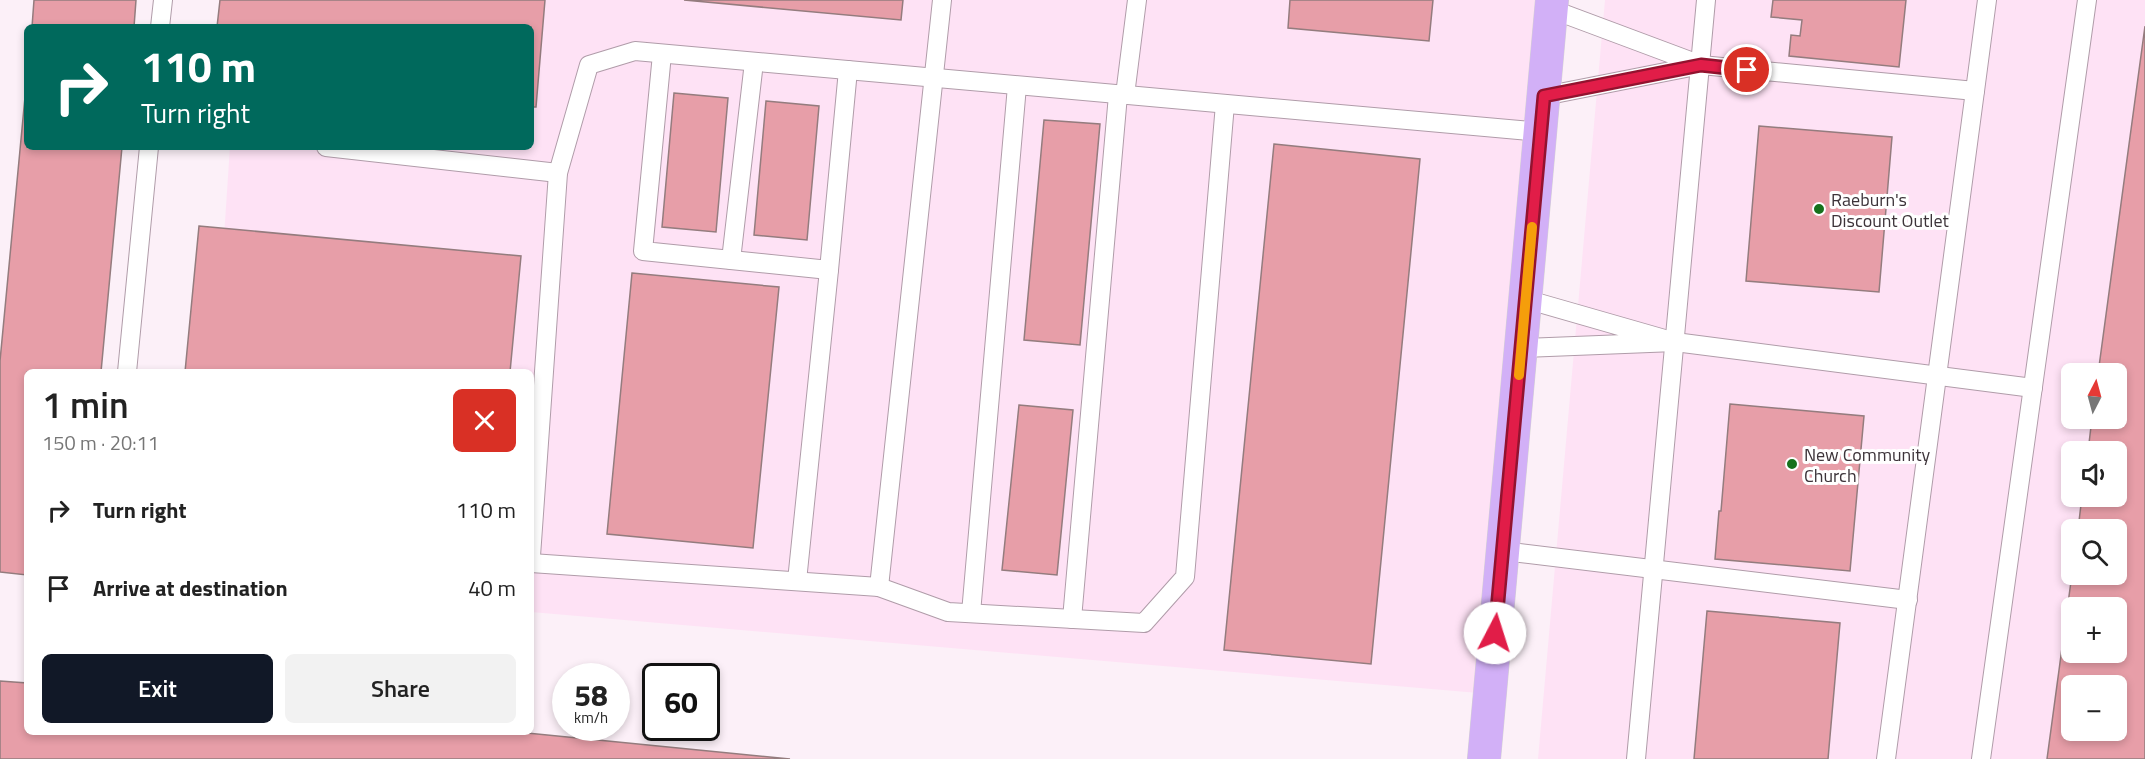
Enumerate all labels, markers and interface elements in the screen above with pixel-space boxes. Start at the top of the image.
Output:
text: 110 m [141,34,256,98]
pin [1721,44,1772,95]
icon: right [42,48,120,126]
icon: arrive [1730,53,1763,86]
text: Turn right [141,92,250,133]
place label: Raeburn's Discount Outlet [1831,186,1950,234]
marker: Raeburn's Discount Outlet [1812,202,1826,216]
north arrow [2061,363,2127,429]
map controls [2061,363,2127,741]
text: 1 min [42,377,129,432]
button: close [453,389,516,452]
text: 150 m · 20:11 [42,427,159,458]
place label: New Community Church [1804,441,1930,489]
button: sound [2061,441,2127,507]
marker: New Community Church [1785,457,1799,471]
text: Turn right [93,493,187,527]
text: 110 m [456,493,516,527]
icon: right [42,494,75,527]
button: search [2061,519,2127,585]
text: Arrive at destination [93,571,288,605]
text: 40 m [468,571,516,605]
icon: arrive [42,572,75,605]
button: + [2061,597,2127,663]
position arrow [1463,601,1527,665]
button: Exit [42,654,273,723]
button: Share [285,654,516,723]
speed limit sign: 60 [642,663,720,741]
text: 58 [574,672,608,718]
button: − [2061,675,2127,741]
text: km/h [574,706,608,729]

